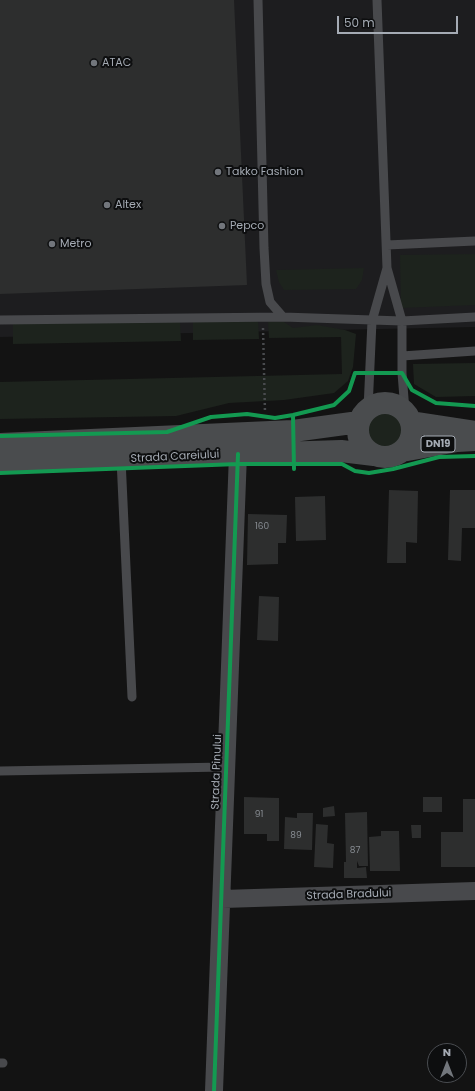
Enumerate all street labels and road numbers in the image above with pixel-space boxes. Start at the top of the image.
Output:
road number: DN19 [421,436,455,452]
street label: Strada Careiului [130,448,220,466]
street label: Strada Pinului [209,734,225,810]
street label: Strada Bradului [306,887,392,903]

